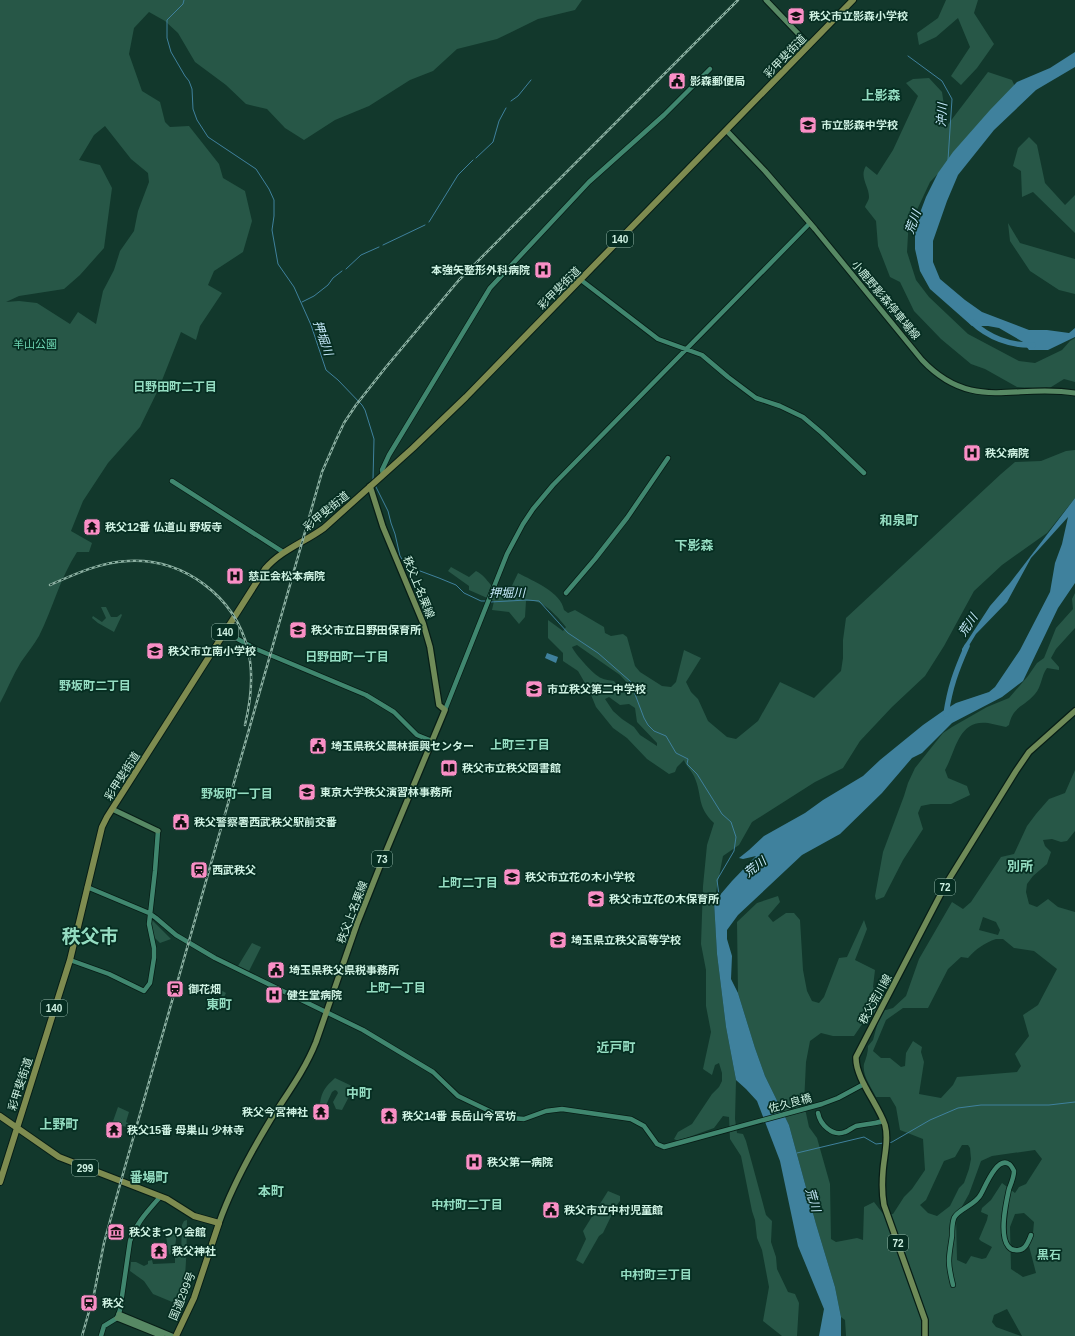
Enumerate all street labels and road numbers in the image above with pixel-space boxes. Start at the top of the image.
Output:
street label: 彩甲斐街道 [762,32,808,80]
road number: 140 [607,231,633,247]
street label: 小鹿野影森停車場線 [850,258,922,342]
street label: 彩甲斐街道 [535,264,583,312]
street label: 彩甲斐街道 [301,489,351,533]
street label: 秩父上名栗線 [401,554,437,620]
road number: 140 [212,624,238,640]
street label: 彩甲斐街道 [102,750,142,802]
road number: 73 [372,851,392,867]
street label: 秩父上名栗線 [335,879,369,945]
road number: 72 [935,879,955,895]
street label: 秩父荒川線 [856,972,894,1026]
road number: 140 [41,1000,67,1016]
street label: 彩甲斐街道 [6,1056,34,1112]
street label: 佐久良橋 [767,1092,813,1114]
road number: 299 [72,1160,98,1176]
road number: 72 [888,1235,908,1251]
street label: 国道299号 [167,1270,197,1322]

